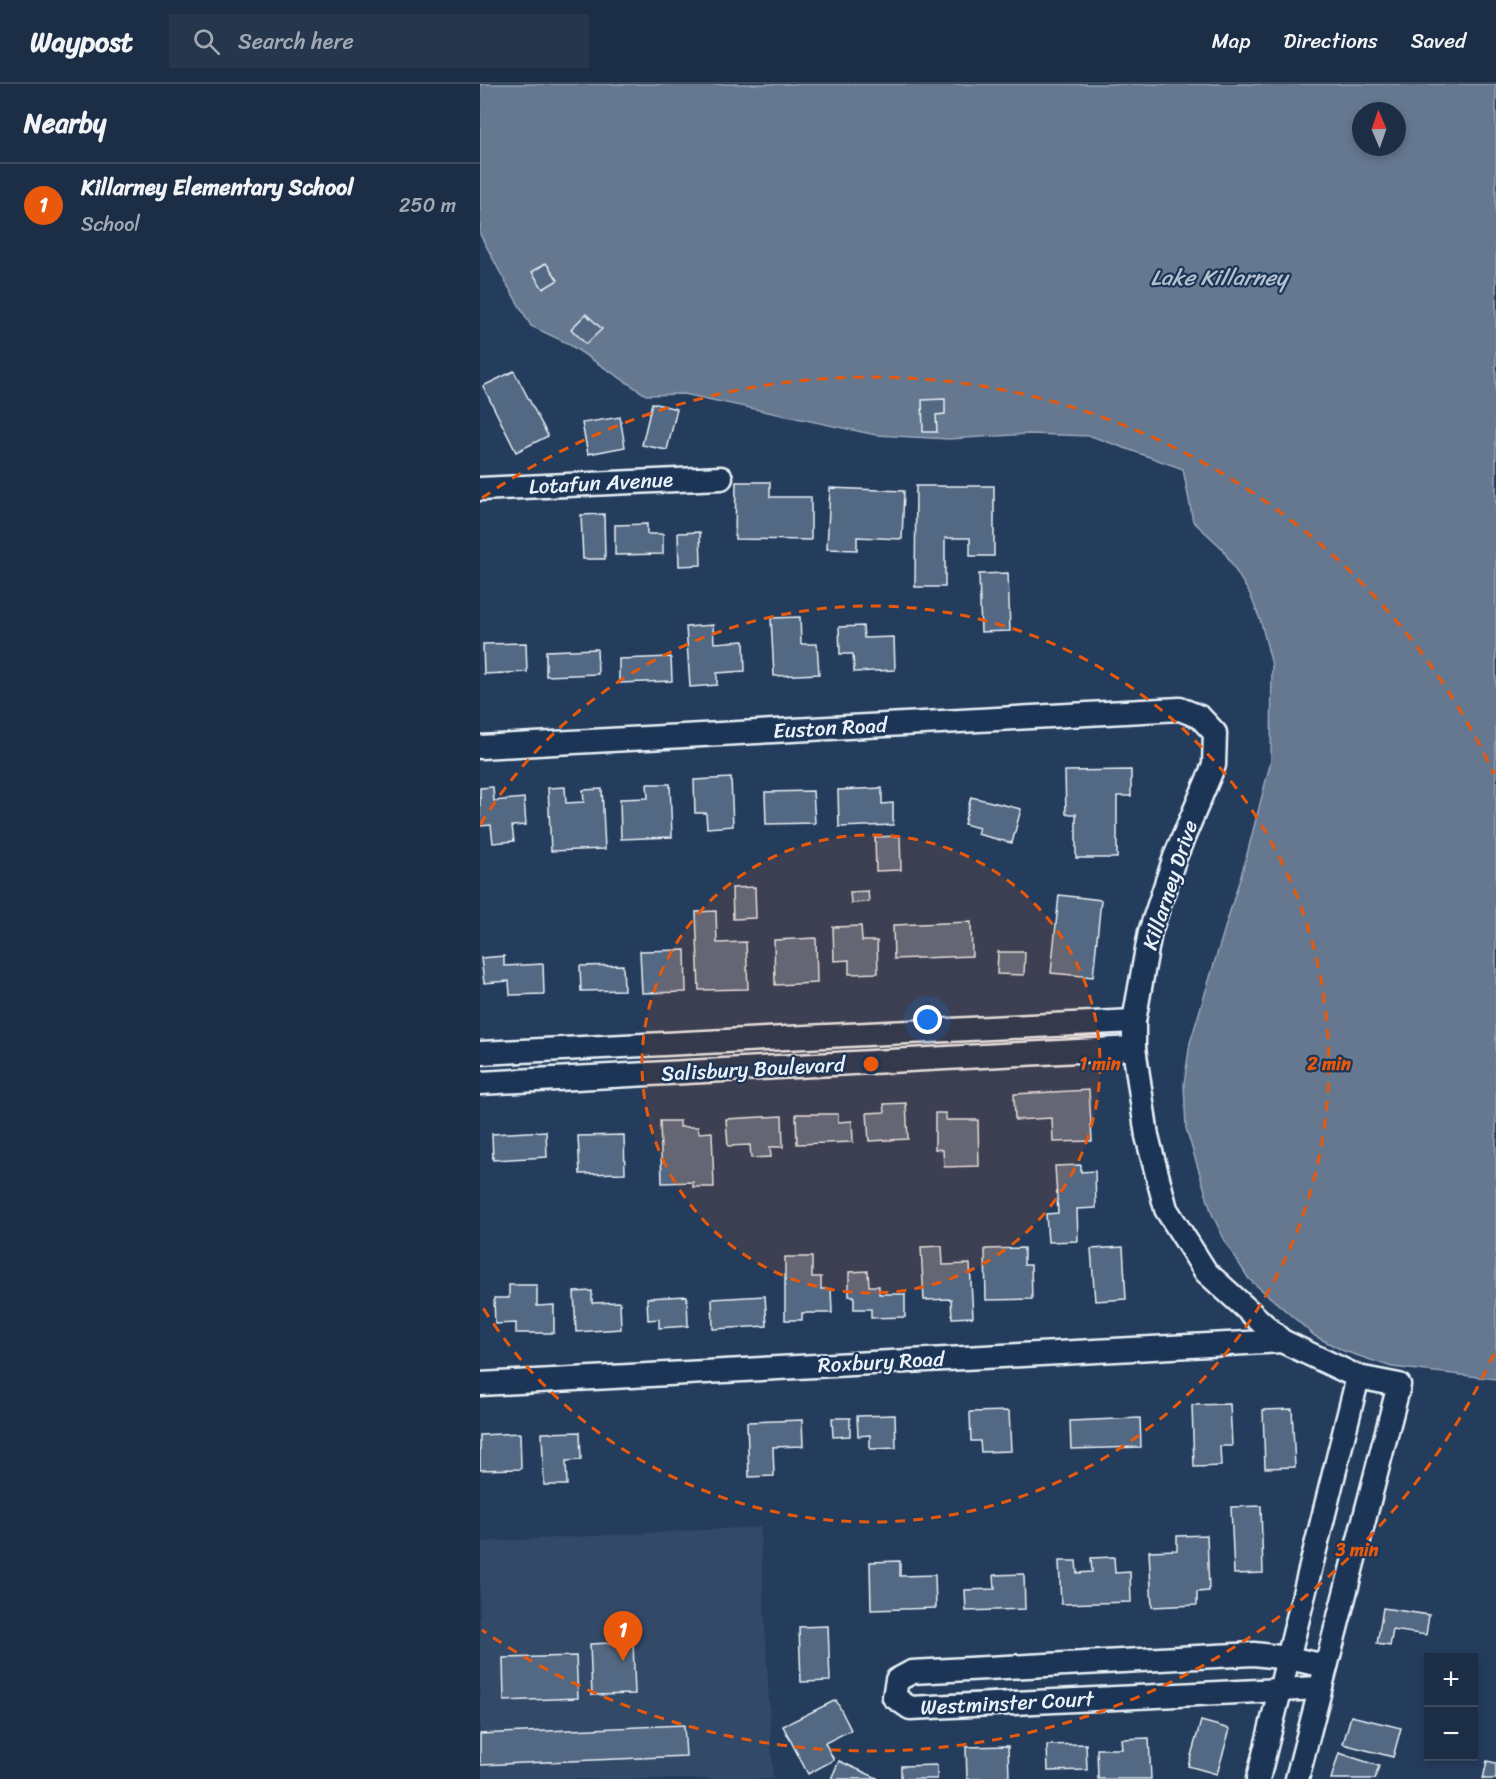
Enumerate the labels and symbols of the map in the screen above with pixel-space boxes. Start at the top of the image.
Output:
north arrow [1352,102,1406,156]
water label: Lake Killarney [1151,258,1290,297]
street label: Lotafun Avenue [528,460,674,506]
street label: Euston Road [772,706,890,750]
street label: Killarney Drive [1131,815,1209,955]
your location [913,1005,942,1034]
street label: Salisbury Boulevard [660,1045,848,1093]
text: 1 min [1080,1048,1121,1080]
text: 2 min [1306,1048,1351,1080]
centre of rings [861,1054,881,1074]
street label: Roxbury Road [817,1340,947,1384]
text: 3 min [1334,1534,1379,1566]
pin: 1 [604,1612,642,1661]
street label: Westminster Court [919,1679,1096,1727]

